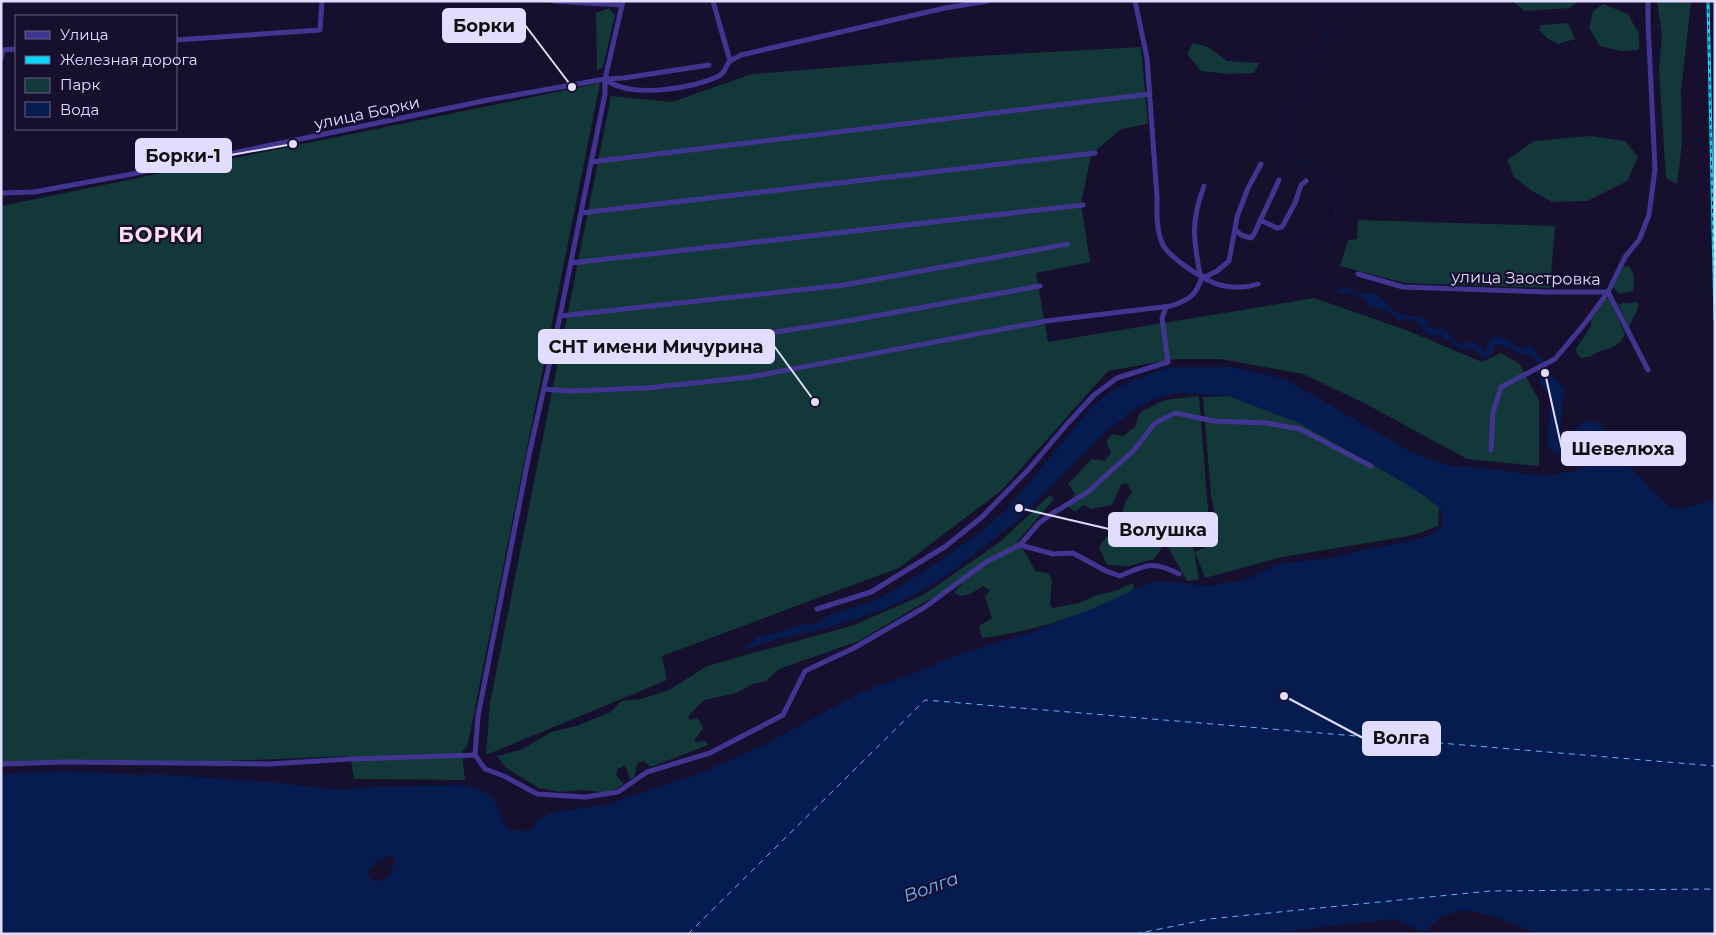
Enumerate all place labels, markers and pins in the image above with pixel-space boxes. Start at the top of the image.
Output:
callout: Борки [443,9,525,42]
callout: Борки-1 [136,139,231,172]
callout: СНТ имени Мичурина [539,330,774,363]
callout: Шевелюха [1562,432,1685,465]
callout: Волушка [1109,513,1217,546]
callout: Волга [1363,722,1440,755]

